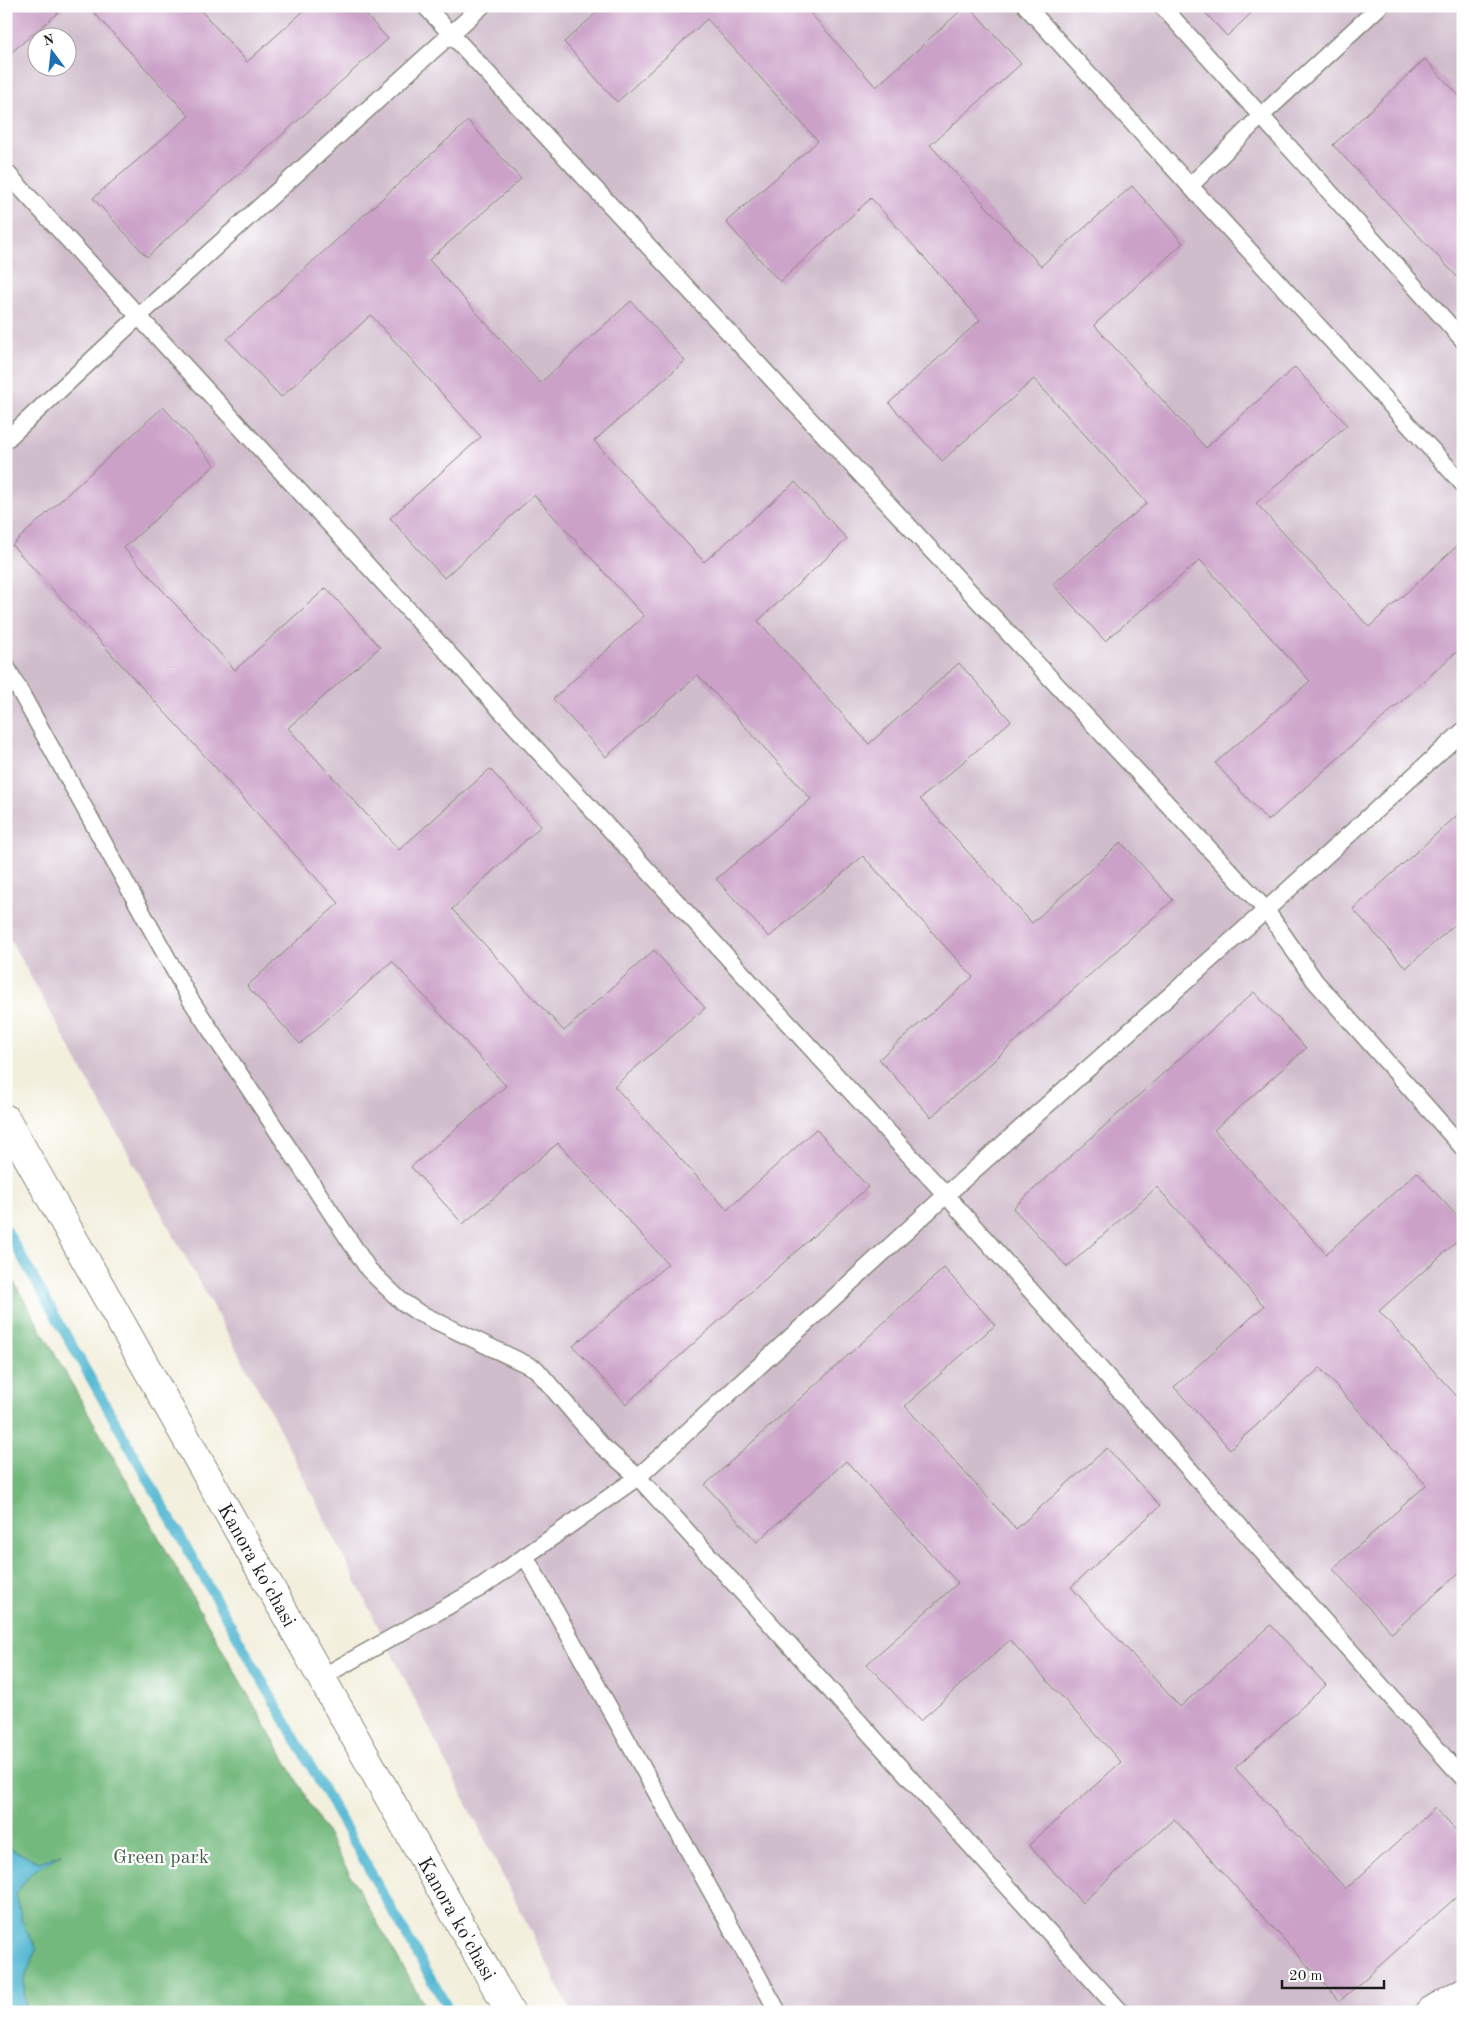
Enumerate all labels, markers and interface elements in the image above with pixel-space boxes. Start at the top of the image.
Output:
north arrow [28,28,78,78]
text: N [42,32,56,49]
street label: Kanora ko'chasi [213,1501,299,1631]
park label: Green park [113,1848,209,1868]
street label: Kanora ko'chasi [413,1854,498,1985]
scale bar [1282,1958,1384,1990]
text: 20 m [1289,1969,1323,1984]

